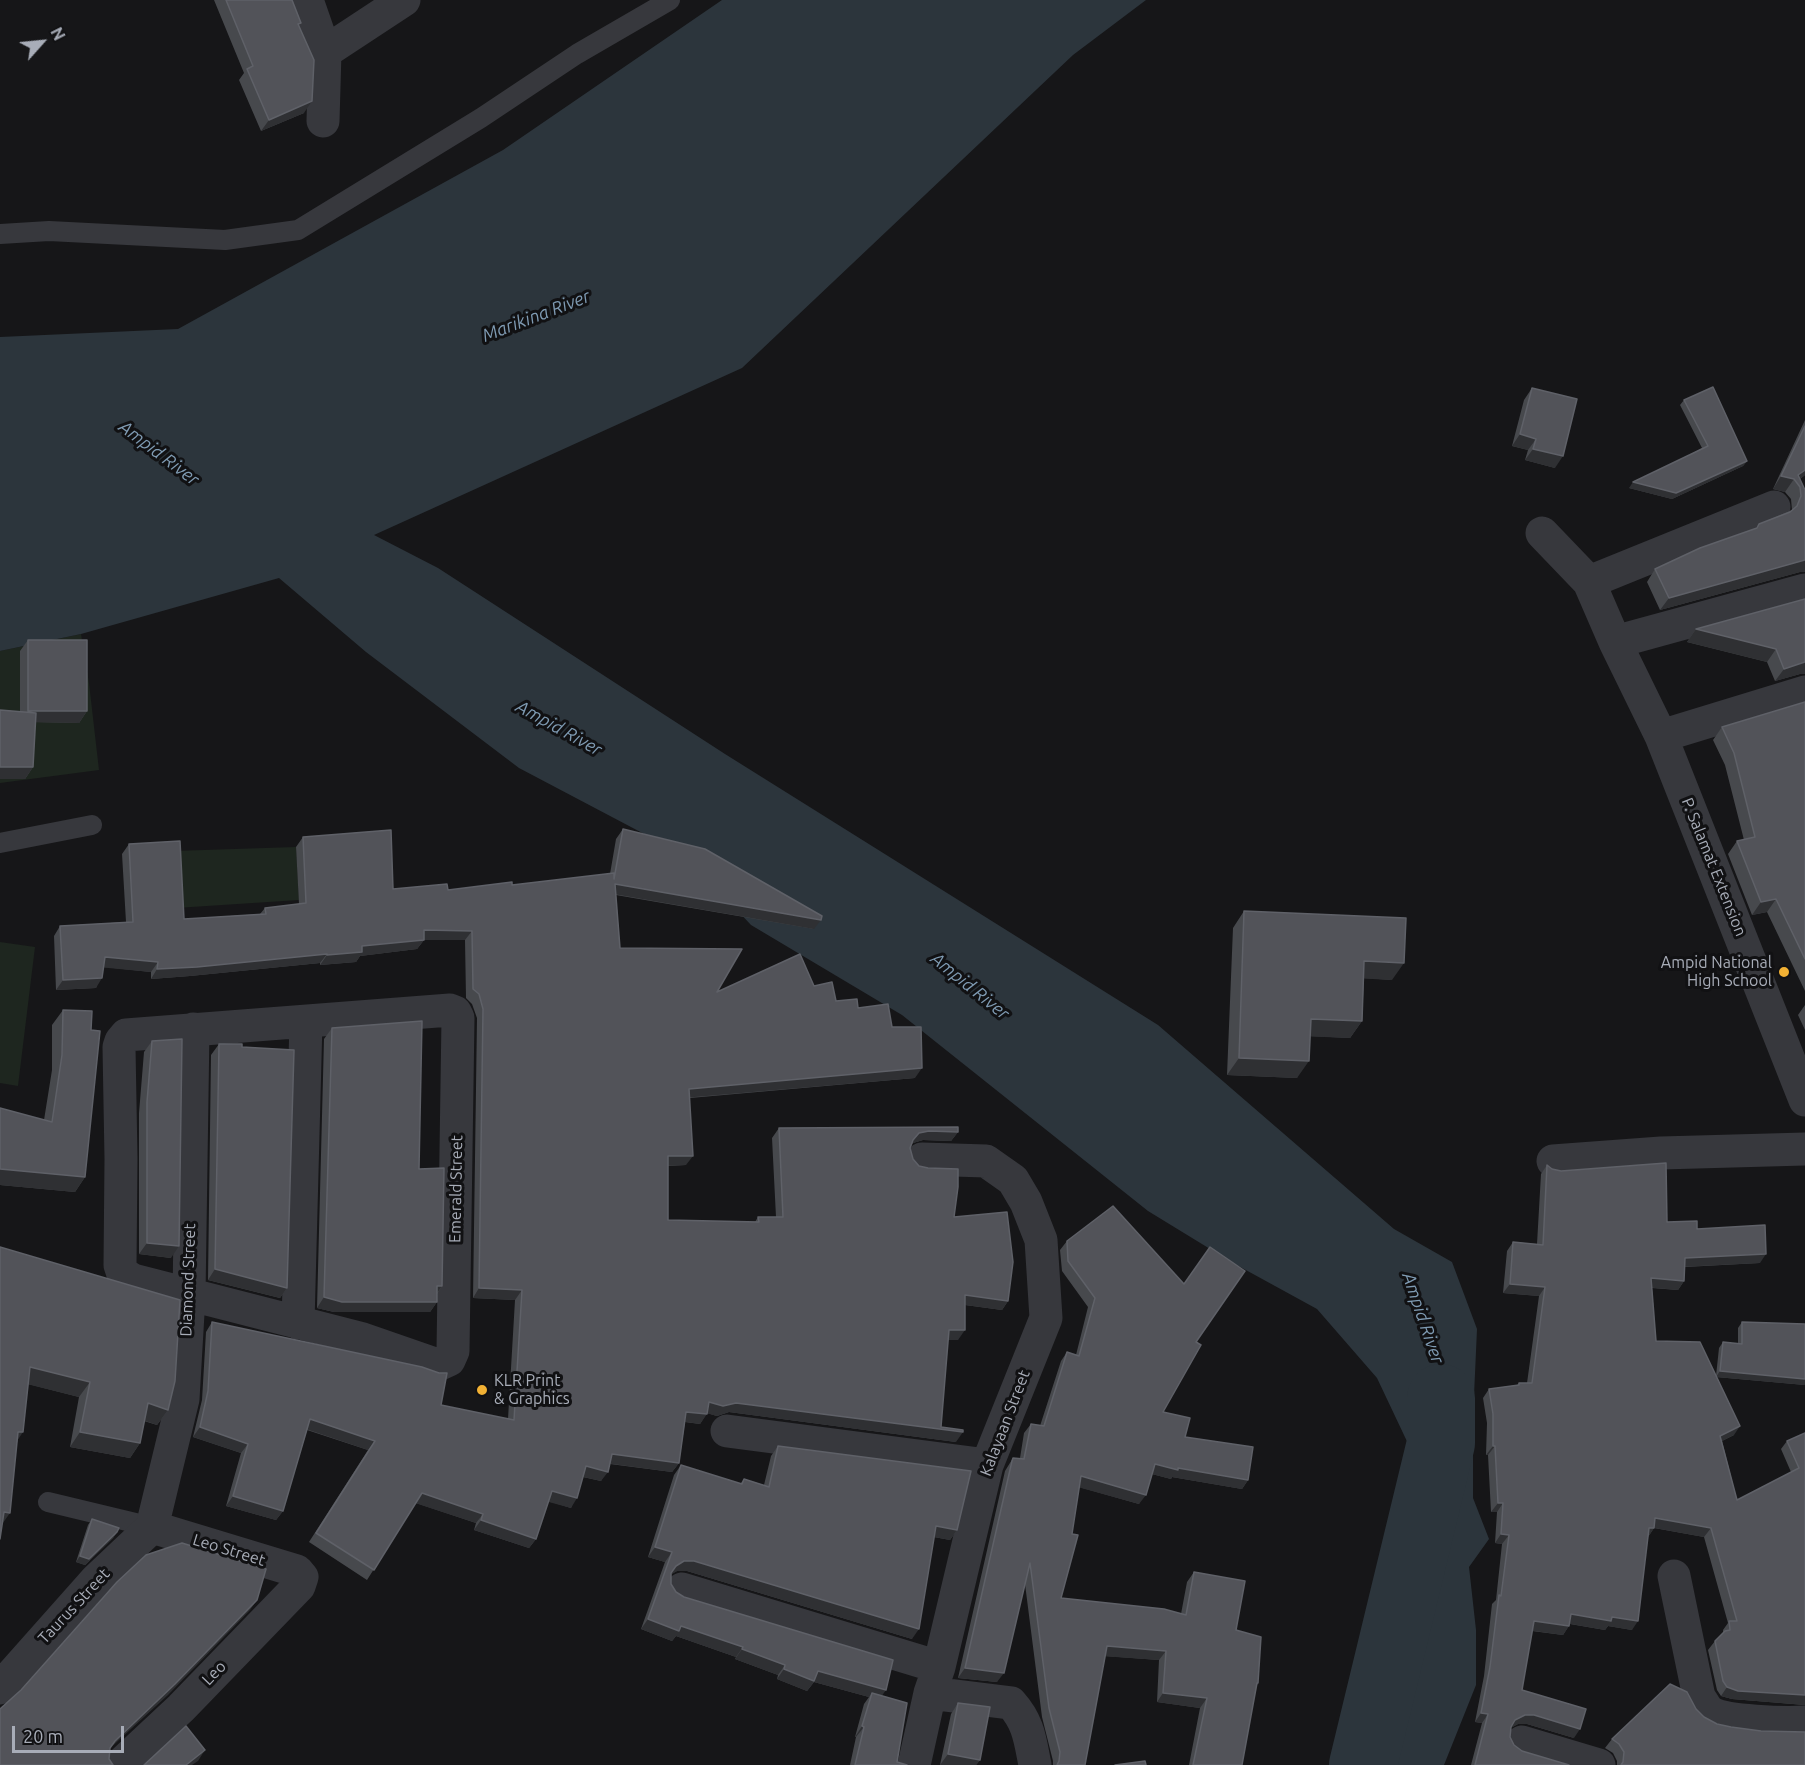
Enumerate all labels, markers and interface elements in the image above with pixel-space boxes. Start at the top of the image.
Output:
north arrow [12,12,72,72]
text: N [47,24,69,43]
water label: Marikina River [479,285,593,347]
water label: Ampid River [115,416,203,490]
water label: Ampid River [512,696,606,760]
street label: P. Salamat Extension [1677,795,1751,939]
water label: Ampid River [926,948,1014,1024]
place label: Ampid National High School [1661,953,1772,991]
marker: Ampid National High School [1777,965,1791,979]
street label: Emerald Street [445,1135,467,1243]
street label: Diamond Street [176,1223,200,1337]
water label: Ampid River [1397,1270,1449,1366]
street label: Kalayaan Street [976,1367,1034,1479]
place label: KLR Print & Graphics [494,1371,570,1409]
marker: KLR Print & Graphics [475,1383,489,1397]
street label: Leo Street [190,1530,268,1570]
street label: Taurus Street [34,1564,114,1648]
street label: Leo [198,1657,230,1689]
scale bar [15,1714,128,1752]
text: 20 m [23,1726,63,1746]

